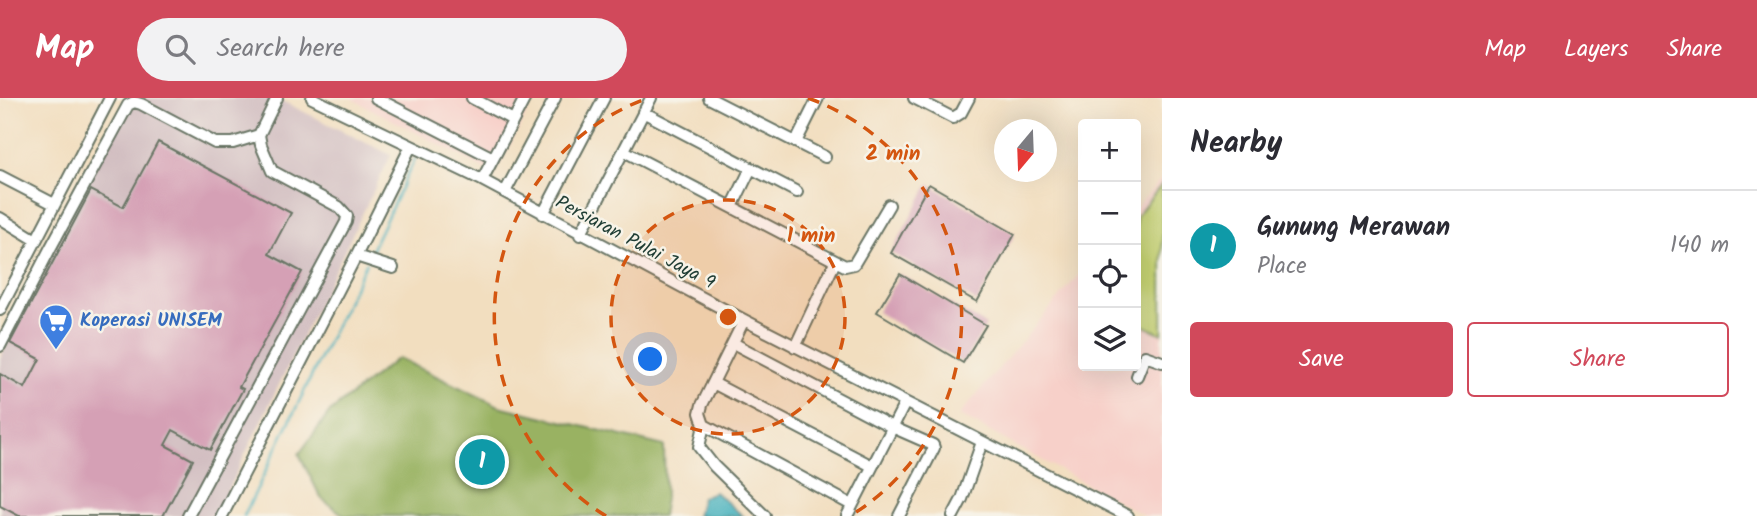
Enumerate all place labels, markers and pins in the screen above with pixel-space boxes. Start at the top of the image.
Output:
supermarket icon: Koperasi UNISEM [37,302,75,351]
centre of rings [716,305,740,329]
place label: Koperasi UNISEM [80,306,222,336]
pin: 1 [459,436,505,488]

